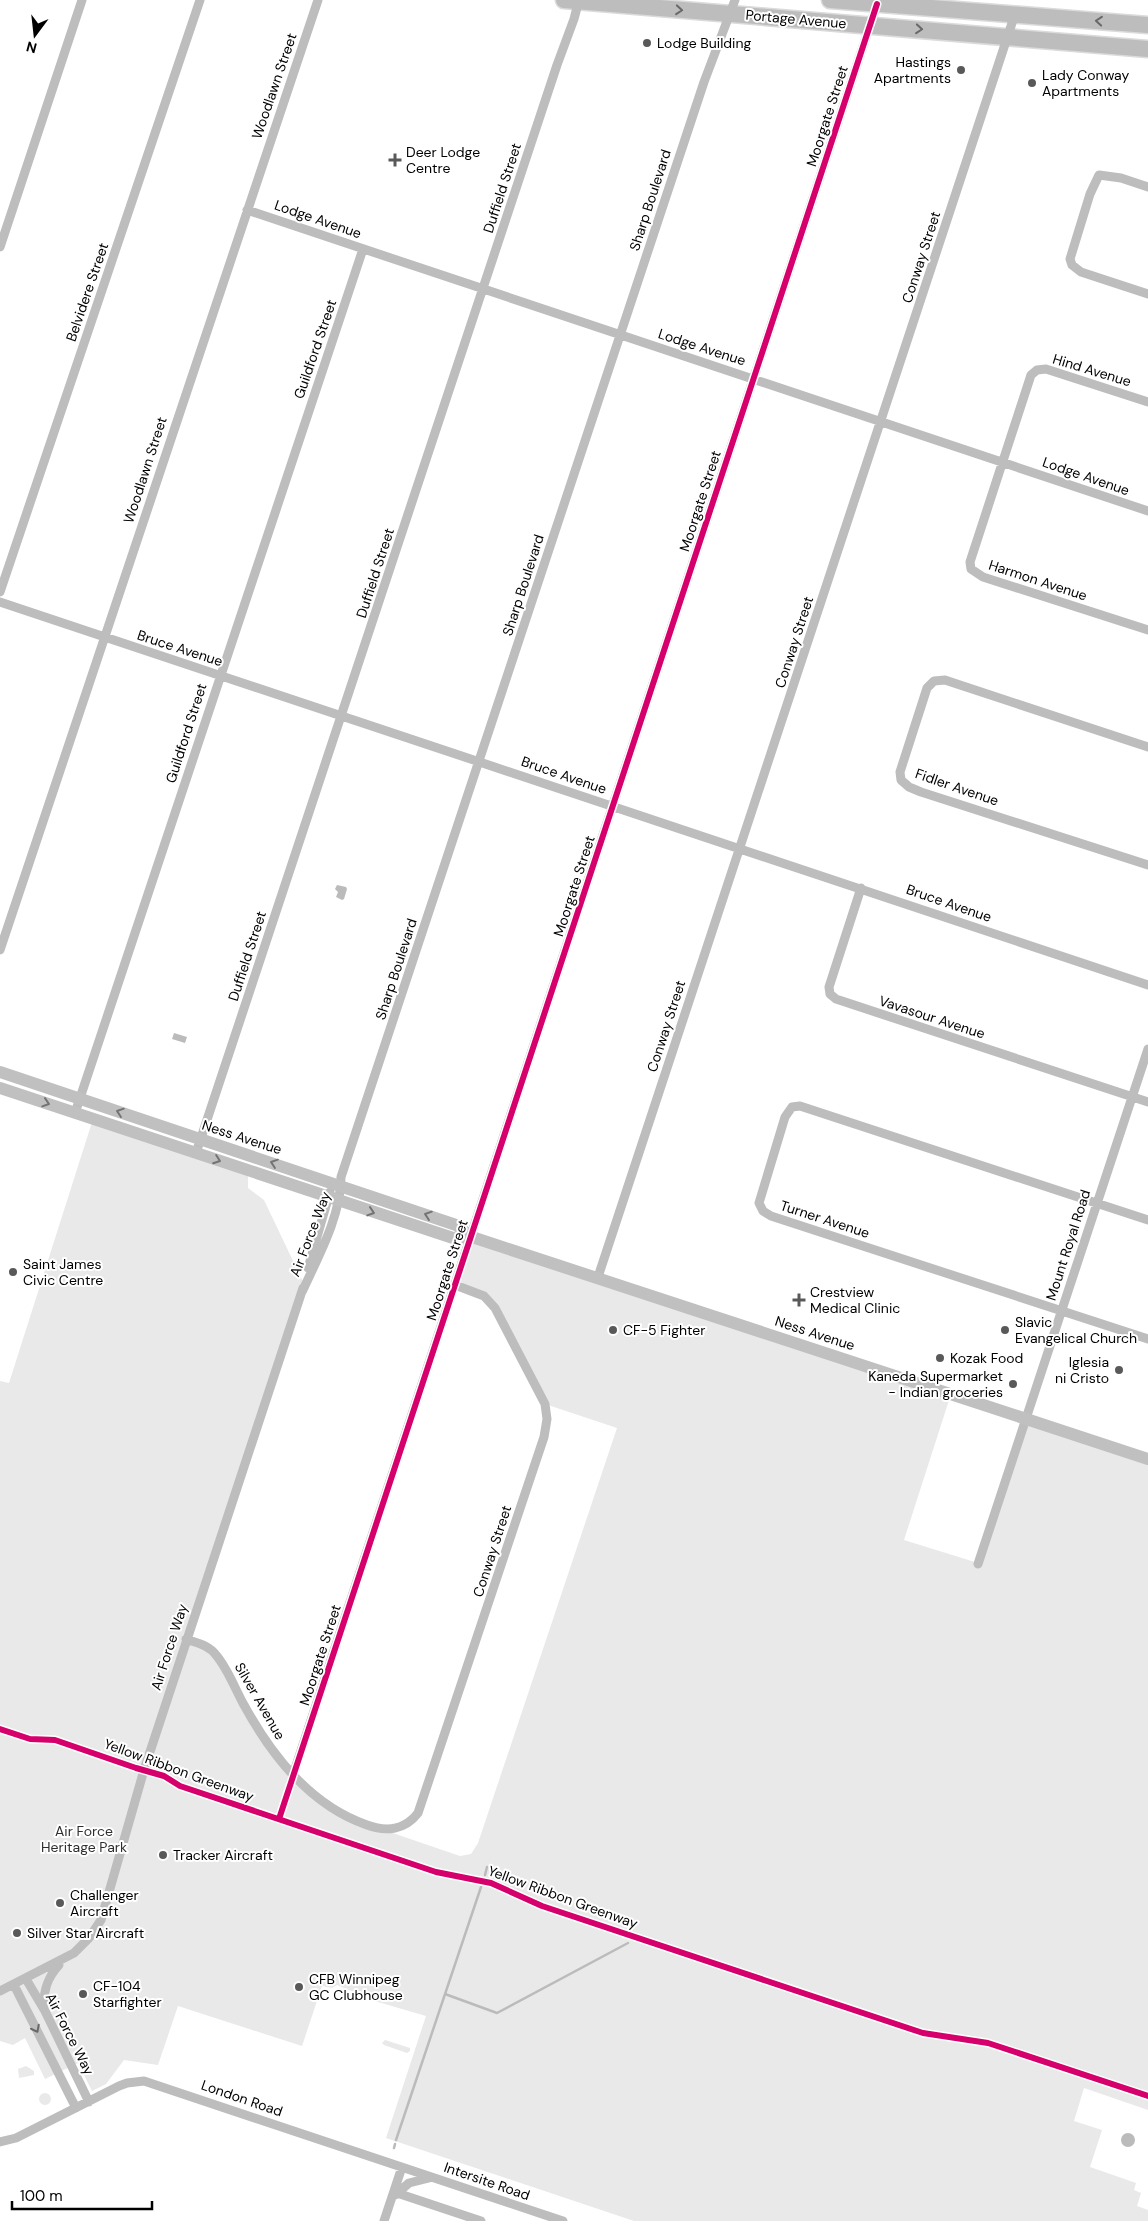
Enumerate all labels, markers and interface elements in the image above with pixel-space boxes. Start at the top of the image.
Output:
one-way arrow [676,4,684,15]
street label: Portage Avenue [745,6,847,32]
north arrow [10,10,60,60]
one-way arrow [1095,16,1103,27]
one-way arrow [915,24,923,35]
street label: Woodlawn Street [247,31,301,141]
place label: Lodge Building [657,34,751,52]
marker: Lodge Building [641,37,653,49]
text: N [24,38,39,58]
place label: Hastings Apartments [874,53,951,87]
street label: Moorgate Street [802,63,852,169]
marker: Hastings Apartments [955,64,967,76]
place label: Lady Conway Apartments [1042,66,1129,100]
marker: Lady Conway Apartments [1026,77,1038,89]
street label: Duffield Street [479,141,525,235]
place label: Deer Lodge Centre [406,143,480,177]
street label: Sharp Boulevard [625,147,675,253]
marker: Deer Lodge Centre [388,153,402,167]
street label: Lodge Avenue [272,196,364,242]
street label: Conway Street [898,209,944,305]
street label: Belvidere Street [62,240,112,344]
street label: Guildford Street [290,297,340,401]
street label: Lodge Avenue [656,324,748,370]
street label: Hind Avenue [1051,350,1133,390]
street label: Woodlawn Street [119,414,171,526]
street label: Moorgate Street [675,448,725,554]
street label: Lodge Avenue [1040,453,1132,499]
street label: Duffield Street [352,526,398,620]
street label: Sharp Boulevard [498,532,548,638]
street label: Harmon Avenue [986,556,1090,604]
street label: Conway Street [771,594,817,690]
street label: Bruce Avenue [135,626,225,670]
street label: Guildford Street [161,681,211,785]
street label: Bruce Avenue [519,752,609,798]
street label: Fidler Avenue [913,764,1001,810]
street label: Moorgate Street [549,833,599,939]
street label: Bruce Avenue [904,880,994,926]
street label: Duffield Street [224,909,270,1003]
street label: Sharp Boulevard [371,916,421,1022]
street label: Conway Street [643,978,689,1074]
street label: Vavasour Avenue [877,991,987,1043]
one-way arrow [42,1097,50,1107]
one-way arrow [116,1108,125,1118]
street label: Ness Avenue [200,1116,284,1158]
one-way arrow [212,1154,221,1164]
one-way arrow [271,1159,279,1169]
street label: Mount Royal Road [1042,1187,1094,1303]
street label: Air Force Way [286,1189,335,1279]
street label: Turner Avenue [778,1196,872,1242]
one-way arrow [366,1206,375,1216]
one-way arrow [425,1211,433,1221]
street label: Moorgate Street [422,1217,472,1323]
place label: Saint James Civic Centre [23,1255,103,1289]
marker: Saint James Civic Centre [7,1266,19,1278]
place label: Crestview Medical Clinic [810,1283,900,1317]
marker: Crestview Medical Clinic [792,1293,806,1307]
street label: Ness Avenue [773,1312,857,1354]
place label: Slavic Evangelical Church [1015,1313,1137,1347]
place label: CF-5 Fighter [623,1321,706,1339]
marker: CF-5 Fighter [607,1324,619,1336]
marker: Slavic Evangelical Church [999,1324,1011,1336]
place label: Kozak Food [950,1349,1023,1367]
marker: Kozak Food [934,1352,946,1364]
place label: Iglesia ni Cristo [1055,1353,1109,1387]
marker: Iglesia ni Cristo [1113,1364,1125,1376]
place label: Kaneda Supermarket - Indian groceries [868,1367,1003,1401]
marker: Kaneda Supermarket - Indian groceries [1007,1378,1019,1390]
street label: Conway Street [469,1503,515,1599]
street label: Air Force Way [147,1601,191,1692]
street label: Moorgate Street [295,1602,345,1708]
street label: Silver Avenue [231,1659,289,1743]
street label: Yellow Ribbon Greenway [102,1735,256,1806]
park label: Air Force Heritage Park [41,1822,127,1856]
place label: Tracker Aircraft [173,1846,273,1864]
marker: Tracker Aircraft [157,1849,169,1861]
street label: Yellow Ribbon Greenway [486,1862,640,1933]
place label: Challenger Aircraft [70,1886,139,1920]
marker: Challenger Aircraft [54,1897,66,1909]
place label: Silver Star Aircraft [27,1924,144,1942]
marker: Silver Star Aircraft [11,1927,23,1939]
place label: CFB Winnipeg GC Clubhouse [309,1970,403,2004]
place label: CF-104 Starfighter [93,1977,162,2011]
marker: CFB Winnipeg GC Clubhouse [293,1981,305,1993]
marker: CF-104 Starfighter [77,1988,89,2000]
street label: Air Force Way [42,1990,98,2078]
one-way arrow [29,2023,39,2032]
street label: London Road [199,2076,285,2120]
street label: Intersite Road [442,2158,532,2204]
scale bar [12,2178,152,2210]
text: 100 m [20,2186,63,2206]

